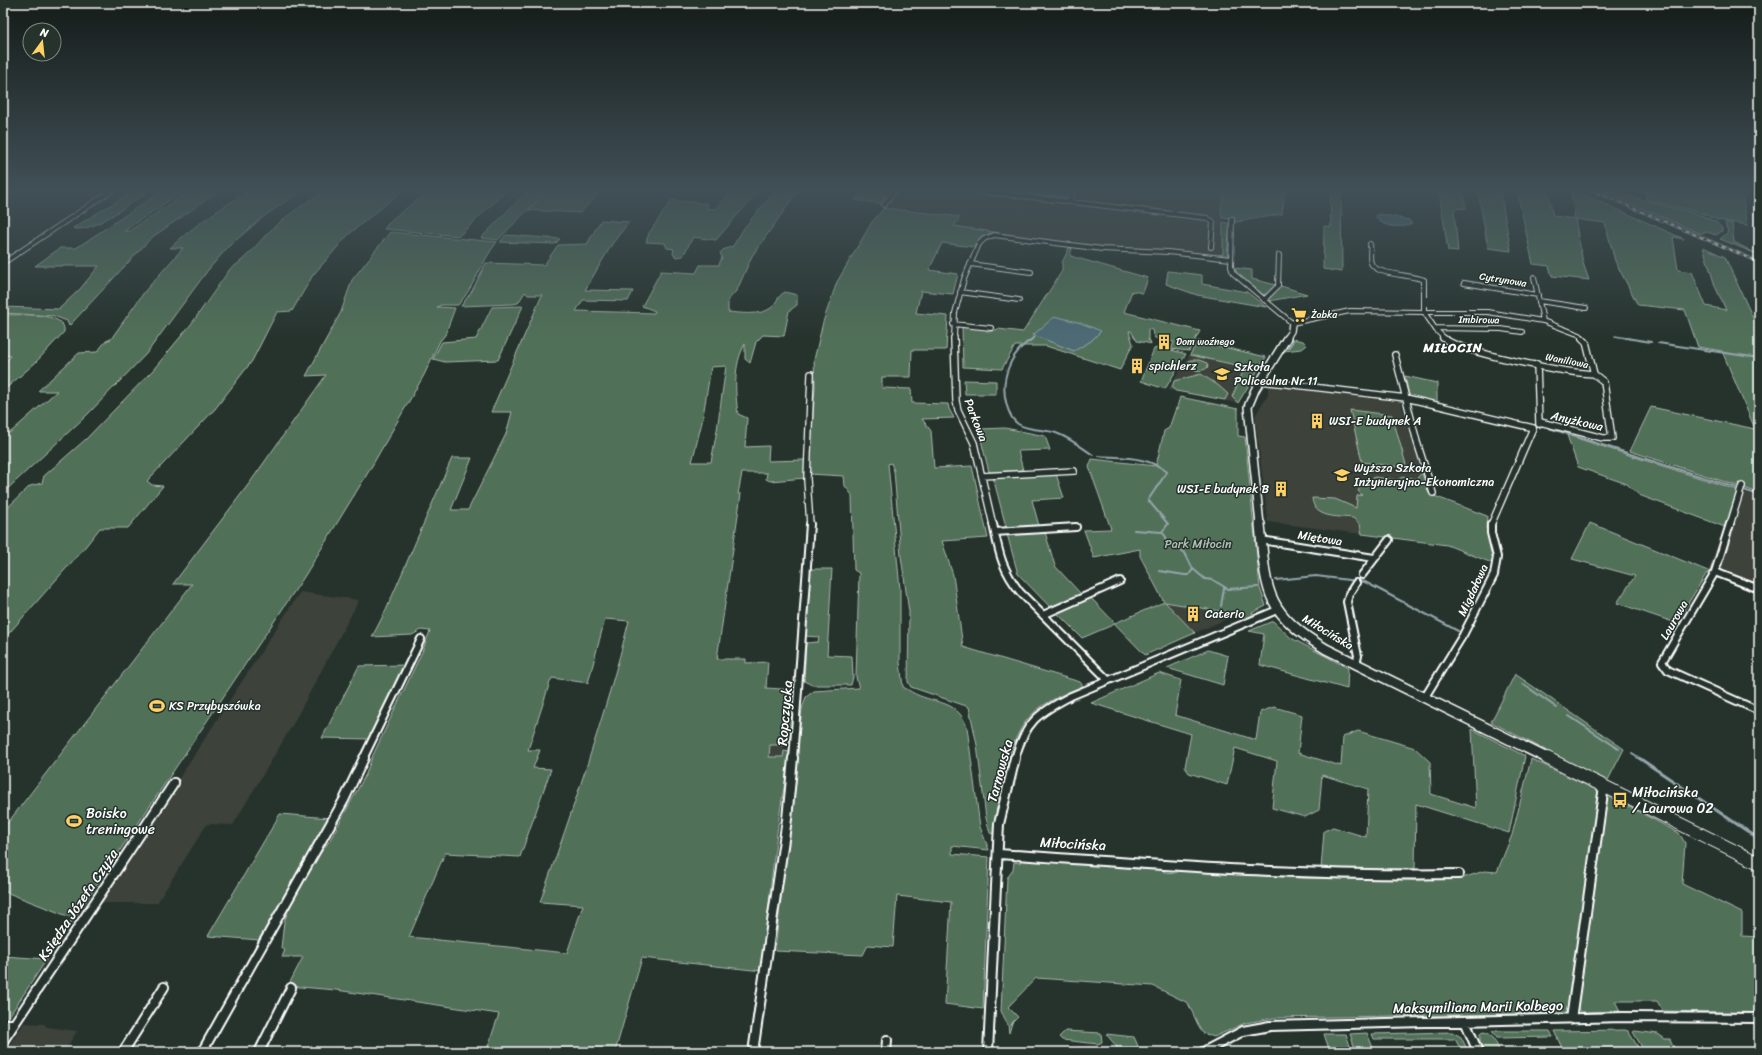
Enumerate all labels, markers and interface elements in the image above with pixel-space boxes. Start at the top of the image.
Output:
north arrow [22,22,62,62]
text: N [37,22,51,43]
street label: Cytrynowa [1478,267,1529,293]
supermarket icon: Żabka [1290,306,1308,324]
place label: Żabka [1311,306,1338,324]
street label: Imbirowa [1457,311,1500,329]
building icon: Dom woźnego [1155,333,1173,351]
place label: Dom woźnego [1176,333,1234,351]
district label: MIŁOCIN [1422,336,1483,359]
street label: Waniliowa [1544,348,1591,374]
place label: spichlerz [1148,355,1197,377]
place label: Szkoła Policealna Nr 11 [1234,356,1318,392]
building icon: spichlerz [1128,357,1146,375]
school or university icon: Szkoła Policealna Nr 11 [1213,365,1231,383]
street label: Parkowa [958,395,994,445]
street label: Anyżkowa [1548,404,1606,438]
place label: WSI-E budynek A [1329,410,1422,432]
building icon: WSI-E budynek A [1308,412,1326,430]
place label: Wyższa Szkoła Inżynieryjno-Ekonomiczna [1353,457,1494,493]
school or university icon: Wyższa Szkoła Inżynieryjno-Ekonomiczna [1333,466,1351,484]
place label: WSI-E budynek B [1177,478,1269,500]
building icon: WSI-E budynek B [1272,480,1290,498]
street label: Miętowa [1296,524,1344,552]
park label: Park Miłocin [1165,533,1232,555]
street label: Migdałowa [1451,560,1495,620]
street label: Laurowa [1654,596,1694,644]
place label: Caterio [1205,603,1244,625]
building icon: Caterio [1184,605,1202,623]
street label: Miłocińska [1298,608,1358,656]
street label: Ropczycka [770,679,800,747]
place label: KS Przybyszówka [169,695,261,717]
sports icon: KS Przybyszówka [148,697,166,715]
street label: Tarnowska [980,737,1020,805]
place label: Miłocińska / Laurowa 02 [1632,780,1714,821]
bus stop icon: Miłocińska / Laurowa 02 [1611,791,1629,809]
place label: Boisko treningowe [86,801,155,842]
sports icon: Boisko treningowe [65,812,83,830]
street label: Miłocińska [1039,830,1107,858]
street label: Księdza Józefa Czyża [31,843,125,966]
street label: Maksymiliana Marii Kolbego [1393,993,1563,1021]

